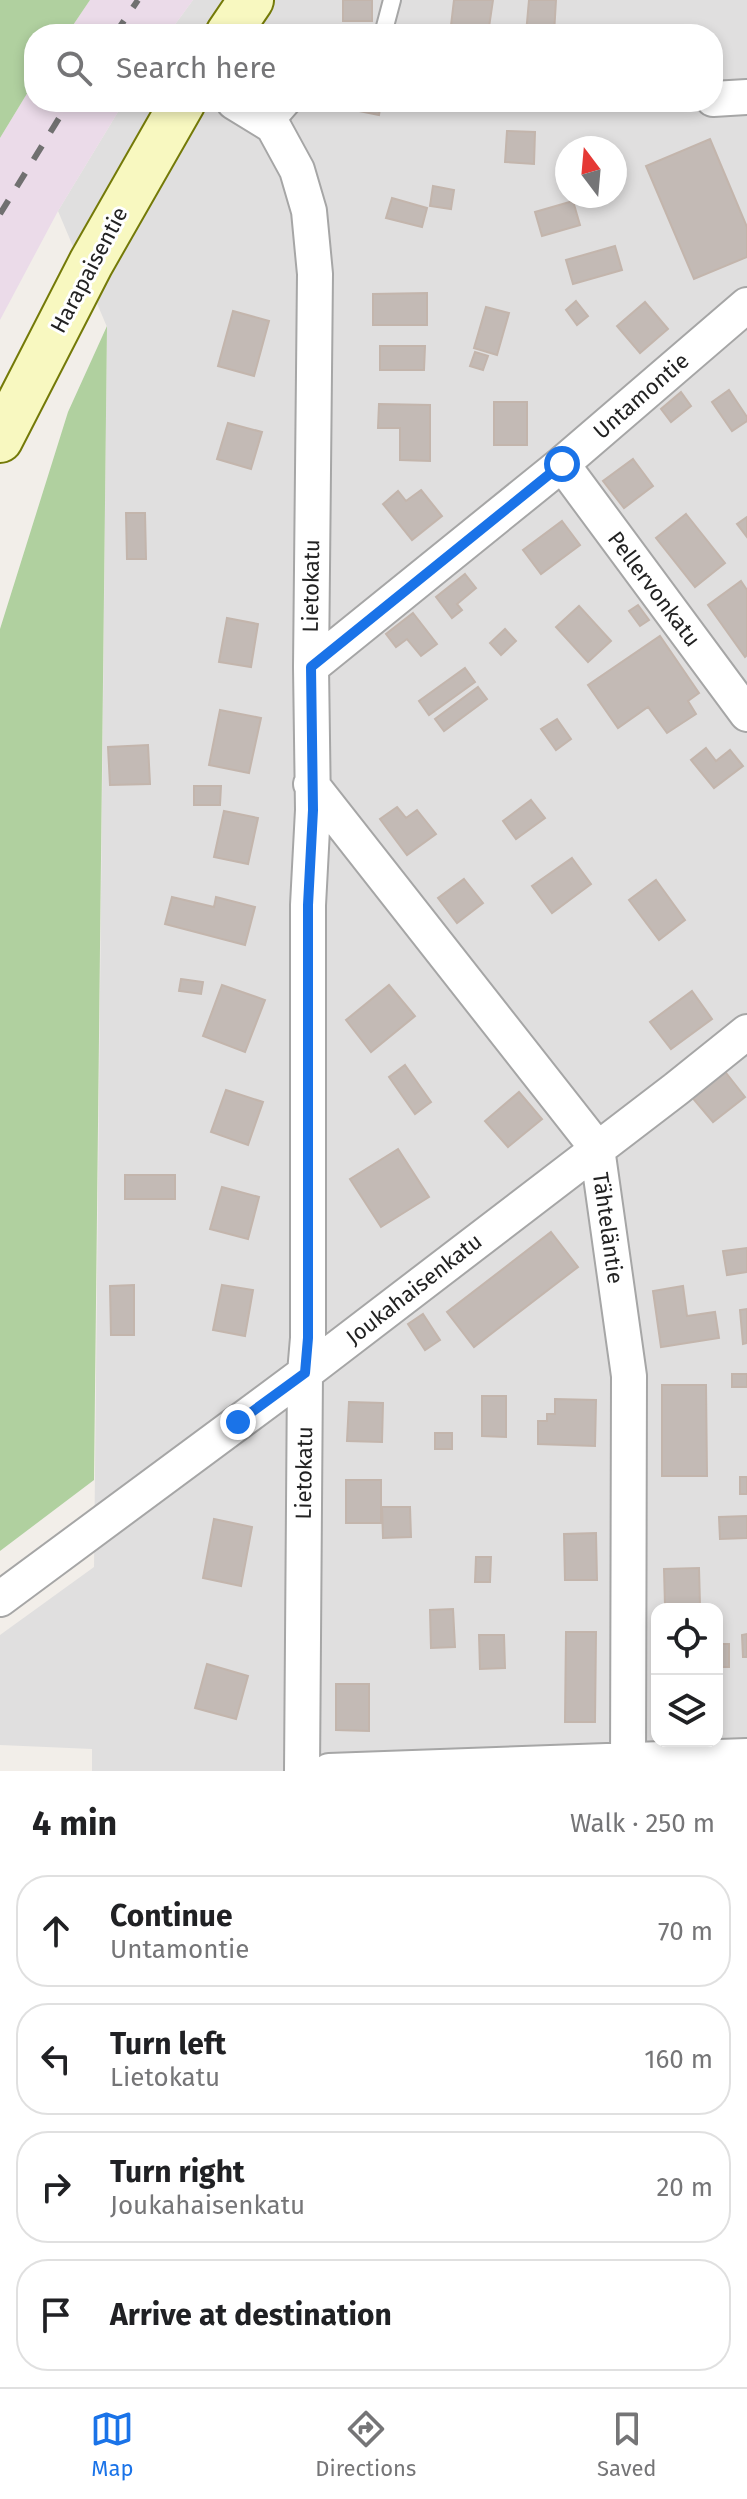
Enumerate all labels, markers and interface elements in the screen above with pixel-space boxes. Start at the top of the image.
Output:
search box [24,24,723,112]
icon: search [52,46,96,90]
text: Search here [116,50,276,86]
north arrow [555,136,627,208]
street label: Harapaisentie [44,202,134,338]
street label: Untamontie [588,347,694,445]
route start [544,446,580,482]
street label: Pellervonkatu [602,526,706,652]
street label: Lietokatu [297,539,325,633]
street label: Tähteläntie [587,1171,629,1285]
street label: Joukahaisenkatu [341,1228,487,1350]
route end [220,1404,256,1440]
street label: Lietokatu [290,1426,318,1520]
map controls [651,1603,723,1747]
button: locate [651,1603,723,1675]
button: layers [651,1675,723,1747]
text: 4 min [32,1803,117,1844]
text: Walk · 250 m [570,1808,715,1839]
text: Continue [110,1898,233,1934]
icon: ahead [34,1909,78,1953]
text: 70 m [658,1916,713,1947]
text: Untamontie [110,1934,249,1965]
text: Turn left [110,2026,226,2062]
icon: left [34,2037,78,2081]
text: 160 m [644,2044,713,2075]
text: Lietokatu [110,2062,220,2093]
text: Turn right [110,2154,245,2190]
icon: right [34,2165,78,2209]
text: 20 m [656,2172,713,2203]
text: Joukahaisenkatu [110,2190,305,2221]
icon: arrive [34,2293,78,2337]
text: Arrive at destination [110,2297,392,2333]
tab: Map [90,2407,134,2482]
tab: Directions [315,2407,416,2482]
tab: Saved [597,2407,657,2482]

